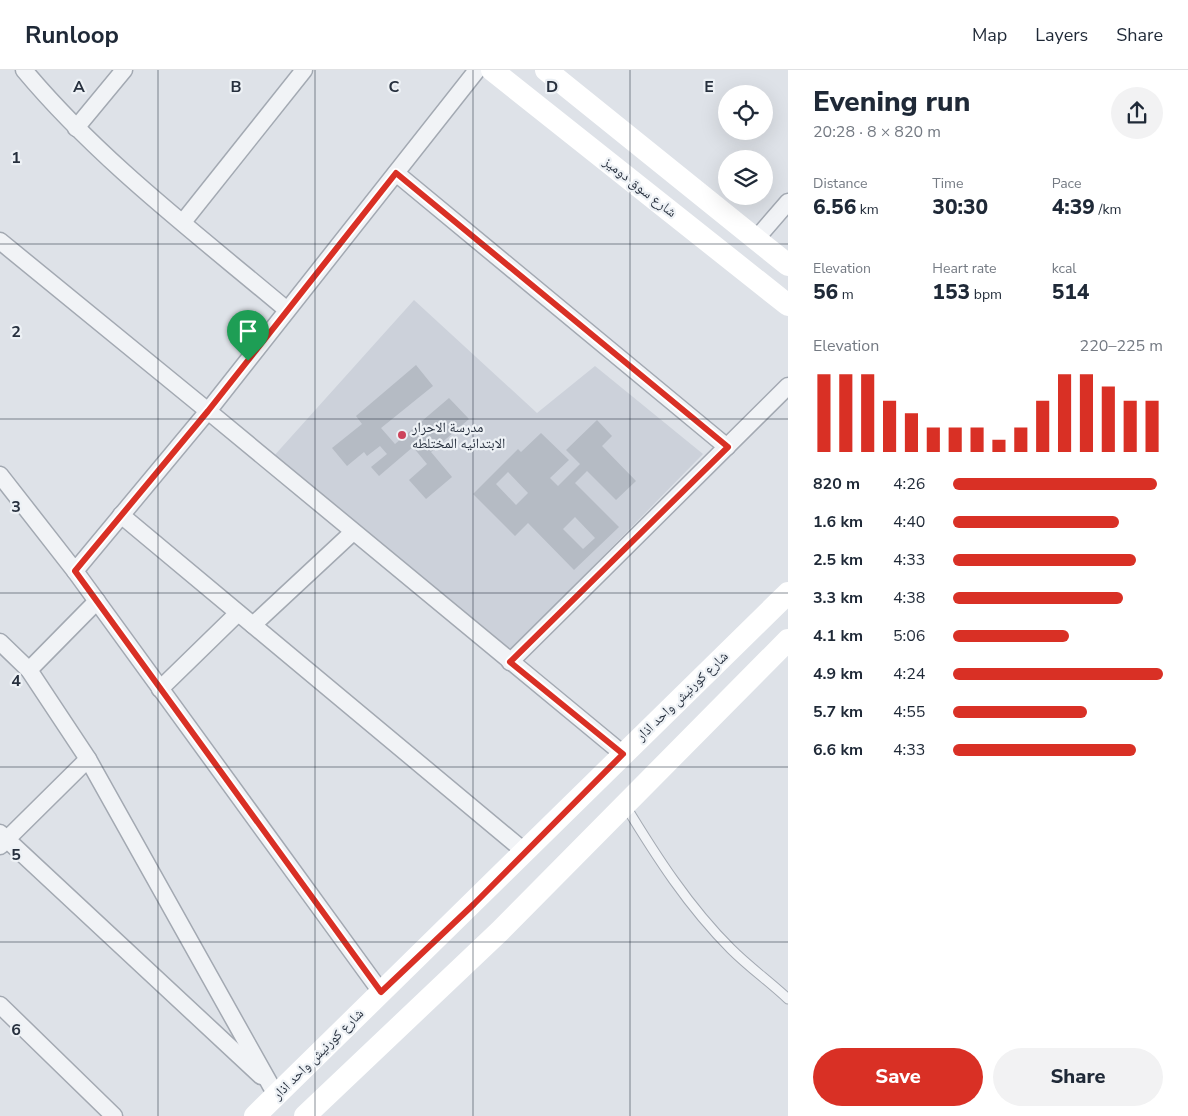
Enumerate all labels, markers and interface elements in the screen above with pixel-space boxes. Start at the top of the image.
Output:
text: Runloop [25,19,119,51]
text: Map [972,23,1007,47]
text: Layers [1035,23,1088,47]
text: Share [1116,23,1163,47]
text: A [73,76,85,98]
text: B [230,76,242,98]
text: C [389,76,400,98]
text: D [546,76,558,98]
text: E [704,76,714,98]
text: Evening run [813,83,970,121]
map controls [718,85,773,205]
button: locate [718,85,773,140]
button: share [1111,87,1163,139]
text: 20:28 · 8 × 820 m [813,121,941,143]
text: 1 [11,147,21,169]
button: layers [718,150,773,205]
street label: شارع سوق دوميز [599,152,681,222]
text: Distance [813,174,867,193]
text: Time [932,174,963,193]
text: Pace [1052,174,1081,193]
text: 6.56 [813,193,856,221]
text: 30:30 [932,193,988,221]
text: 4:39 [1052,193,1095,221]
text: km [856,200,879,219]
text: /km [1095,200,1121,219]
text: Elevation [813,259,871,278]
text: Heart rate [932,259,996,278]
text: kcal [1052,259,1076,278]
text: 56 [813,278,838,306]
text: 153 [932,278,970,306]
text: 514 [1052,278,1089,306]
text: m [838,285,854,304]
text: bpm [970,285,1002,304]
pin [227,310,269,361]
icon: arrive [234,317,262,345]
text: 2 [11,321,21,343]
text: Elevation [813,335,879,357]
text: 220–225 m [1080,335,1163,357]
place label: مدرسة الاحرار الابتدائيه المختلطه [411,418,505,453]
marker: مدرسة الاحرار الابتدائيه المختلطه [396,429,408,441]
text: 820 m [813,473,860,495]
text: 4:26 [893,473,925,495]
text: 3 [11,496,21,518]
text: 1.6 km [813,511,863,533]
text: 4:40 [893,511,925,533]
text: 2.5 km [813,549,863,571]
text: 4:33 [893,549,925,571]
text: 3.3 km [813,587,863,609]
text: 4:38 [893,587,925,609]
text: 4.1 km [813,625,863,647]
text: 5:06 [893,625,925,647]
street label: شارع كورنيش واحد اذار [631,647,732,746]
text: 4.9 km [813,663,863,685]
text: 4:24 [893,663,925,685]
text: 4 [11,670,21,692]
text: 5.7 km [813,701,863,723]
text: 4:55 [893,701,925,723]
text: 6.6 km [813,739,863,761]
text: 4:33 [893,739,925,761]
text: 5 [11,844,21,866]
street label: شارع كورنيش واحد اذار [268,1004,368,1104]
text: 6 [11,1019,21,1041]
button: Save [813,1048,983,1106]
button: Share [993,1048,1163,1106]

